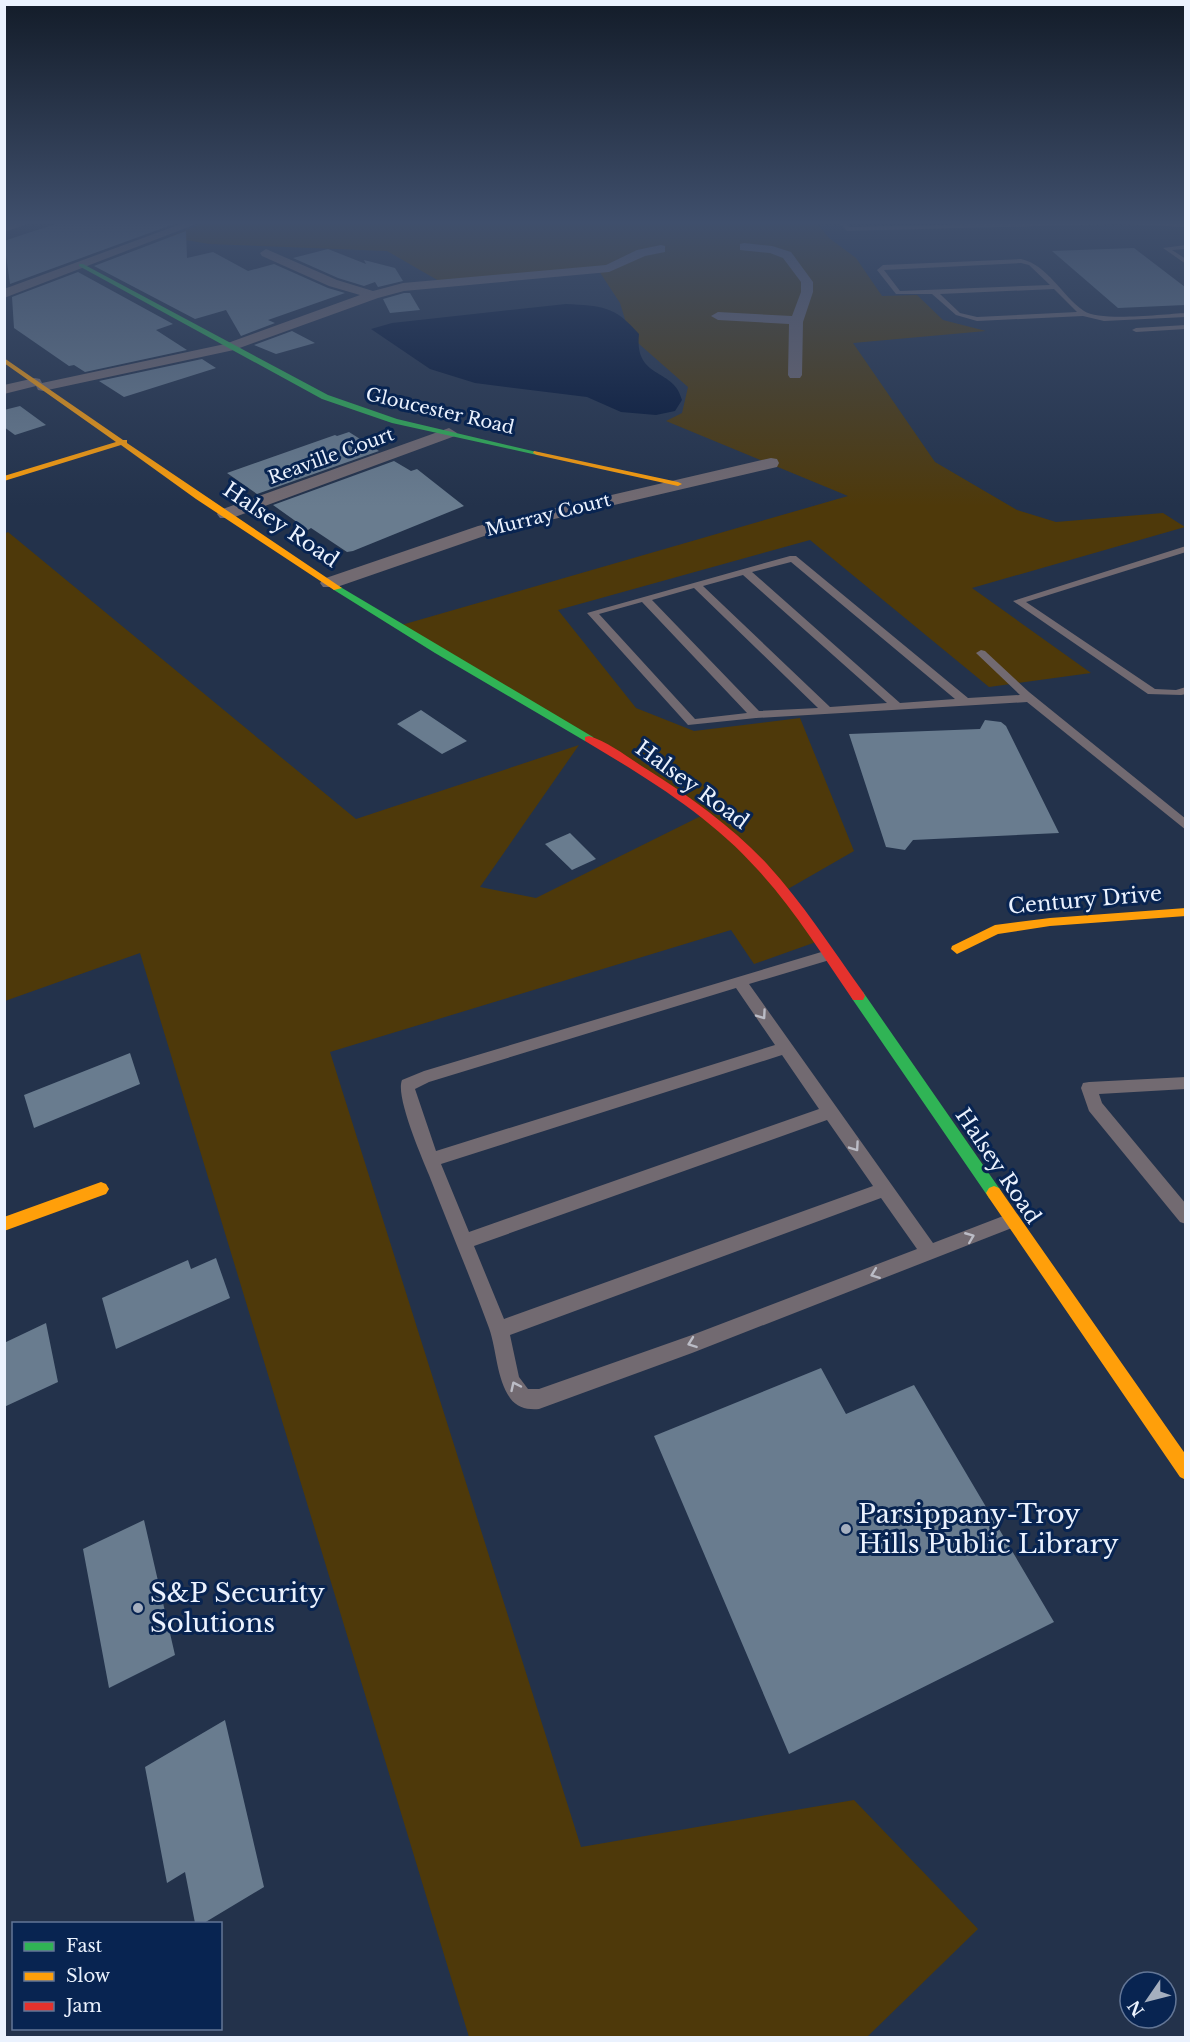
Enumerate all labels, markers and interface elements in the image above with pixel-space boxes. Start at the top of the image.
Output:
street label: Gloucester Road [364,383,516,439]
street label: Reaville Court [265,423,397,489]
street label: Halsey Road [218,477,344,573]
street label: Murray Court [483,489,613,541]
street label: Halsey Road [630,735,754,835]
street label: Century Drive [1007,880,1163,920]
one-way arrow [755,1008,766,1019]
street label: Halsey Road [950,1103,1046,1229]
one-way arrow [848,1141,859,1152]
one-way arrow [964,1232,975,1244]
one-way arrow [870,1267,881,1280]
one-way arrow [688,1336,698,1349]
one-way arrow [510,1381,522,1392]
place label: Parsippany-Troy Hills Public Library [858,1498,1119,1560]
marker: Parsippany-Troy Hills Public Library [839,1522,853,1536]
place label: S&P Security Solutions [150,1577,325,1639]
marker: S&P Security Solutions [131,1601,145,1615]
legend [12,1922,222,2030]
text: Fast [66,1935,103,1957]
text: Slow [66,1965,111,1987]
north arrow [1118,1970,1178,2030]
text: Jam [64,1995,102,2017]
text: N [1123,1997,1148,2021]

